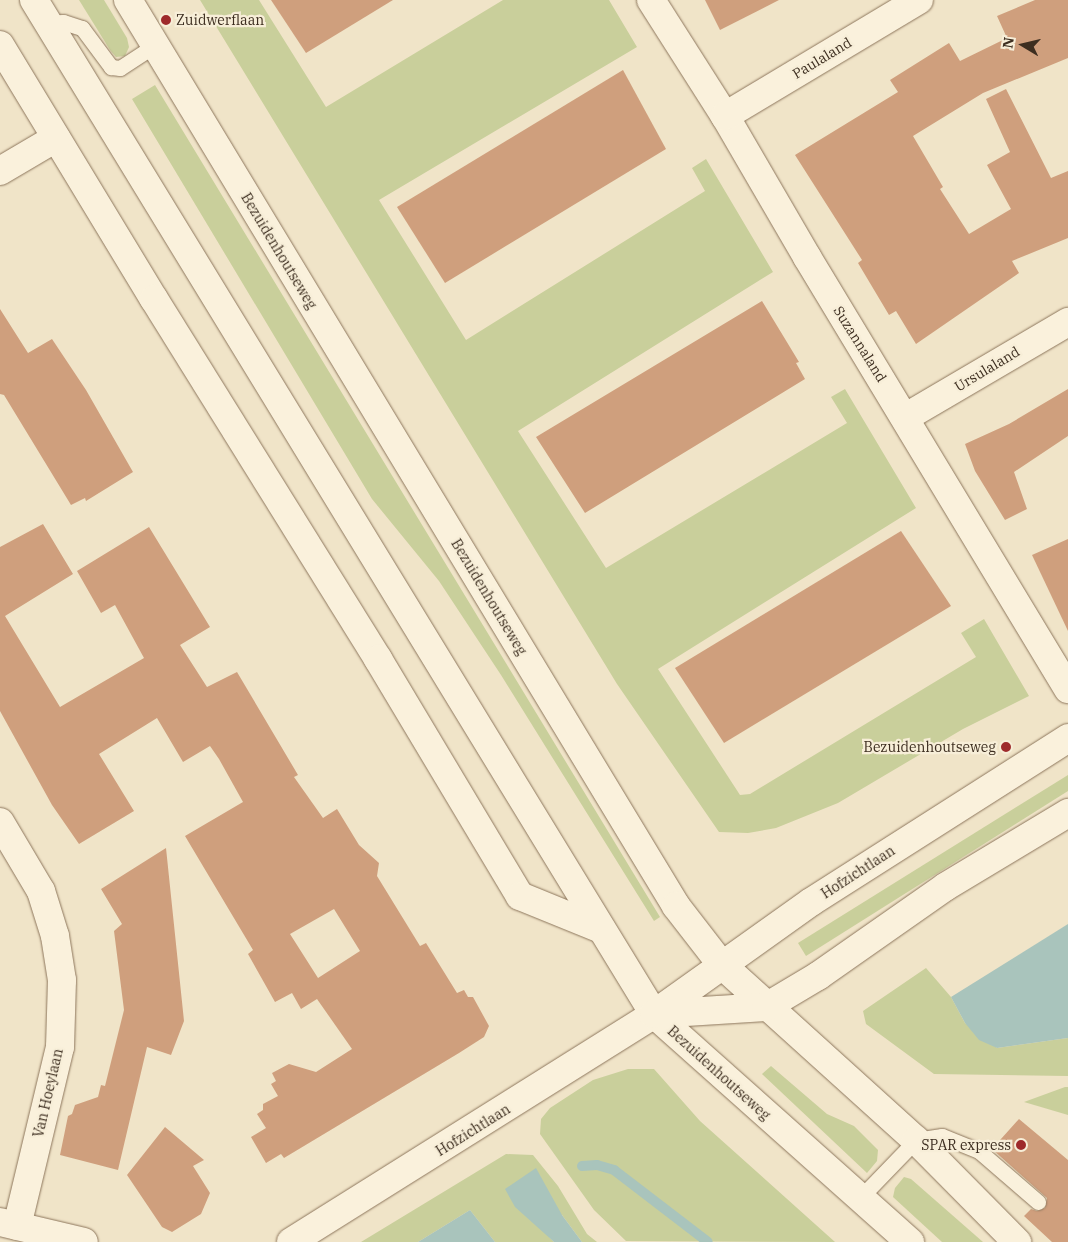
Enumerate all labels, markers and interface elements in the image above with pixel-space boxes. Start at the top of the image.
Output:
place label: Zuidwerflaan [176,12,264,28]
marker: Zuidwerflaan [160,14,172,26]
north arrow [998,20,1048,70]
street label: Paulaland [789,34,855,82]
text: N [998,36,1018,50]
street label: Bezuidenhoutseweg [238,190,320,312]
street label: Suzannaland [830,303,890,385]
street label: Ursulaland [951,343,1023,395]
street label: Bezuidenhoutseweg [448,536,530,658]
place label: Bezuidenhoutseweg [864,739,996,755]
marker: Bezuidenhoutseweg [1000,741,1012,753]
street label: Hofzichtlaan [818,842,898,902]
street label: Bezuidenhoutseweg [664,1022,774,1124]
street label: Van Hoeylaan [30,1047,66,1139]
street label: Hofzichtlaan [433,1100,513,1160]
place label: SPAR express [921,1137,1011,1153]
marker: SPAR express [1015,1139,1027,1151]

